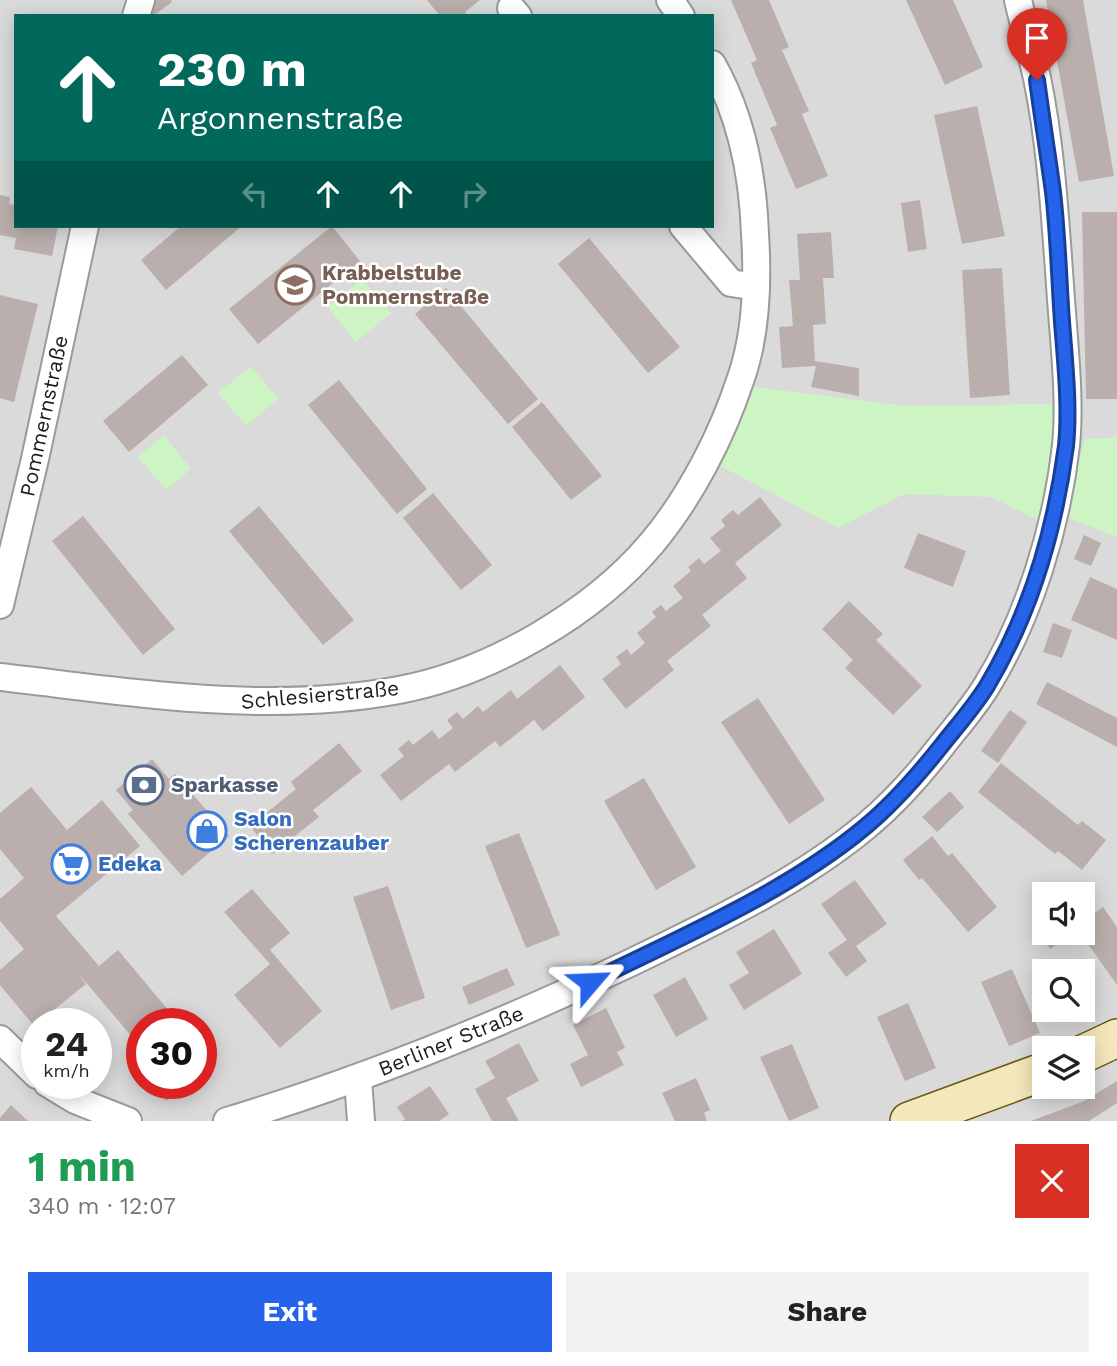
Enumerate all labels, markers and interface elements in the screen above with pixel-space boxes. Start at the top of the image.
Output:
pin [1007,8,1067,80]
icon: arrive [1018,19,1056,57]
text: 230 m [157,40,307,98]
icon: ahead [42,42,133,133]
text: Argonnenstraße [157,99,404,137]
icon: left [236,175,274,213]
icon: ahead [309,175,347,213]
icon: ahead [382,175,420,213]
icon: right [455,175,493,213]
place label: Krabbelstube Pommernstraße [322,260,489,309]
school or university icon: Krabbelstube Pommernstraße [274,264,316,306]
street label: Pommernstraße [14,333,73,499]
street label: Schlesierstraße [240,675,400,714]
bank icon: Sparkasse [123,764,165,806]
place label: Sparkasse [171,772,278,797]
place label: Salon Scherenzauber [234,806,389,855]
shop icon: Salon Scherenzauber [186,810,228,852]
supermarket icon: Edeka [50,843,92,885]
place label: Edeka [98,851,162,876]
map controls [1032,882,1095,1099]
button: sound [1032,882,1095,945]
position arrow [553,945,627,1019]
button: search [1032,959,1095,1022]
street label: Berliner Straße [375,1000,527,1081]
speed limit sign: 30 [126,1008,217,1099]
text: 24 [45,1023,88,1065]
button: layers [1032,1036,1095,1099]
text: km/h [43,1060,90,1081]
text: 1 min [28,1142,136,1191]
button: close [1015,1144,1089,1218]
text: 340 m · 12:07 [28,1193,176,1220]
button: Exit [28,1272,552,1352]
button: Share [566,1272,1089,1352]

